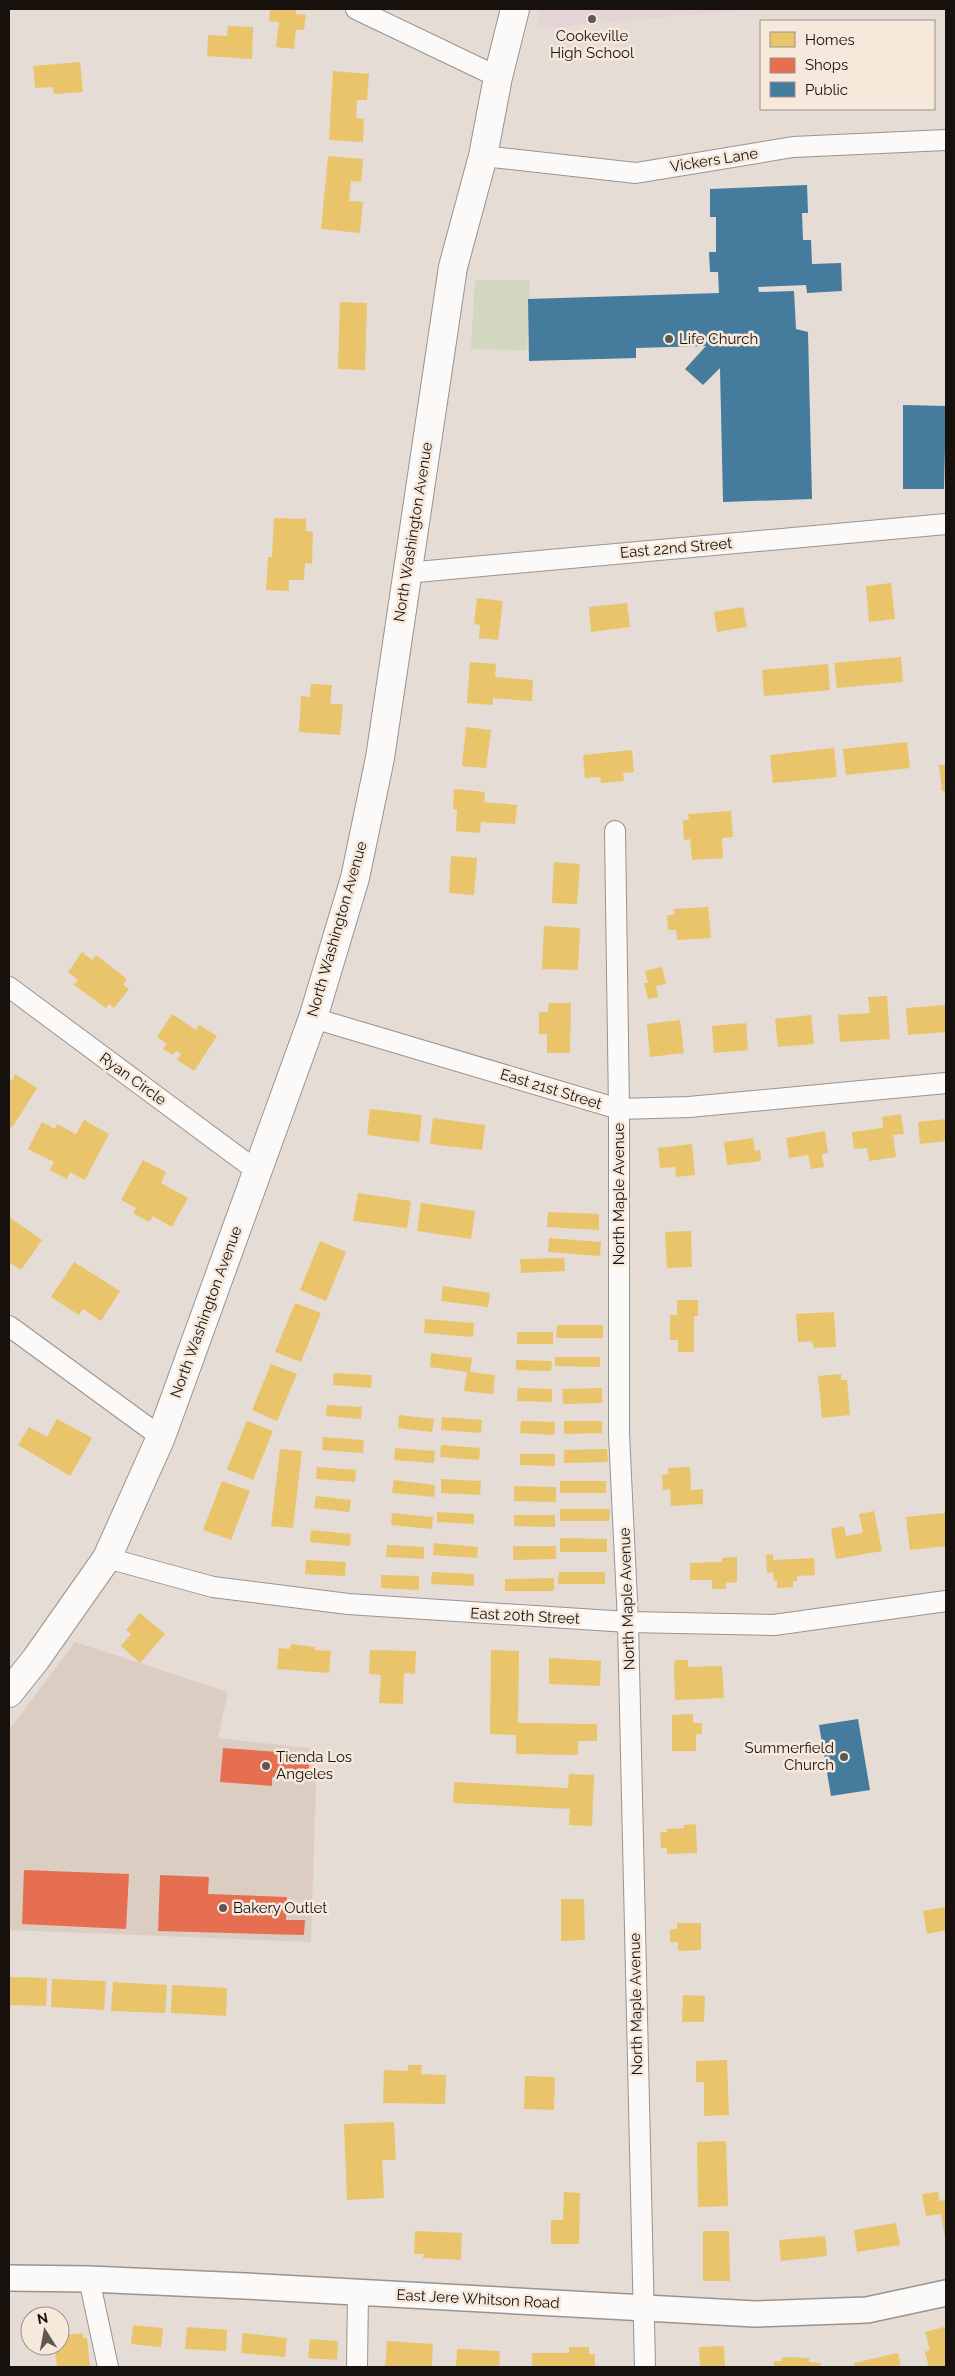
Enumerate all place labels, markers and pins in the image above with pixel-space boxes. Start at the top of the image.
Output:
marker: Cookeville High School [586,13,598,25]
place label: Cookeville High School [550,27,635,62]
place label: Life Church [679,330,758,348]
marker: Life Church [663,333,675,345]
place label: Summerfield Church [745,1739,834,1774]
place label: Tienda Los Angeles [276,1748,352,1783]
marker: Summerfield Church [838,1751,850,1763]
marker: Tienda Los Angeles [260,1760,272,1772]
place label: Bakery Outlet [233,1899,327,1917]
marker: Bakery Outlet [217,1902,229,1914]

